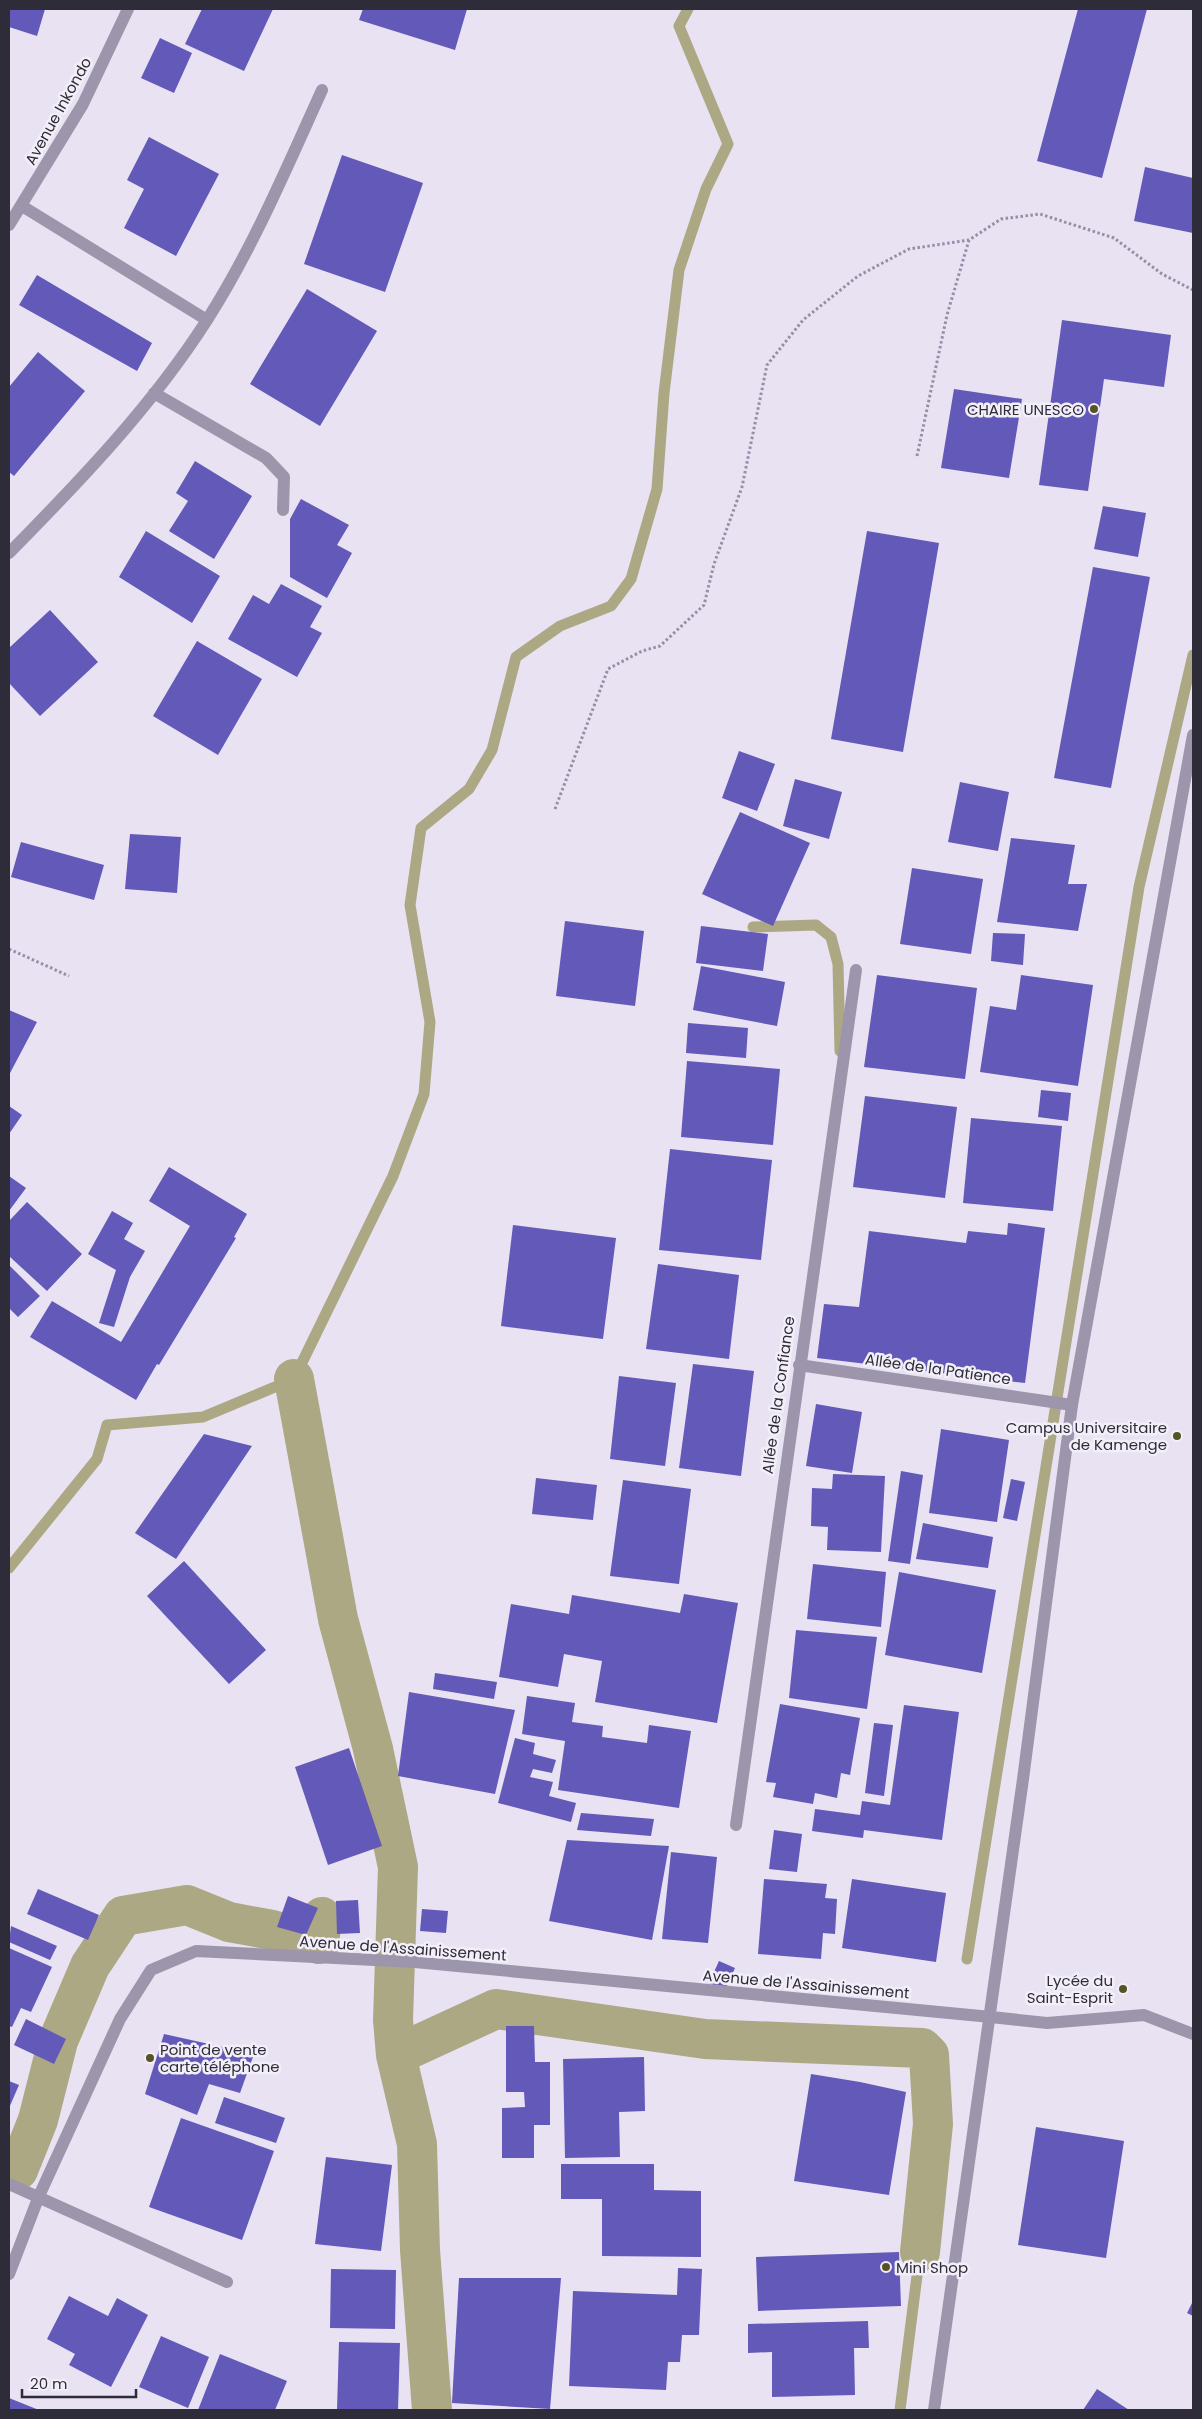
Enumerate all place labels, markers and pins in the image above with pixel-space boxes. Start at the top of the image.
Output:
place label: CHAIRE UNESCO [967,399,1084,420]
marker: CHAIRE UNESCO [1088,403,1100,415]
place label: Campus Universitaire de Kamenge [1006,1417,1167,1455]
marker: Campus Universitaire de Kamenge [1171,1430,1183,1442]
place label: Lycée du Saint-Esprit [1027,1970,1113,2008]
marker: Lycée du Saint-Esprit [1117,1983,1129,1995]
place label: Point de vente carte téléphone [160,2039,280,2077]
marker: Point de vente carte téléphone [144,2052,156,2064]
place label: Mini Shop [896,2257,968,2278]
marker: Mini Shop [880,2261,892,2273]

